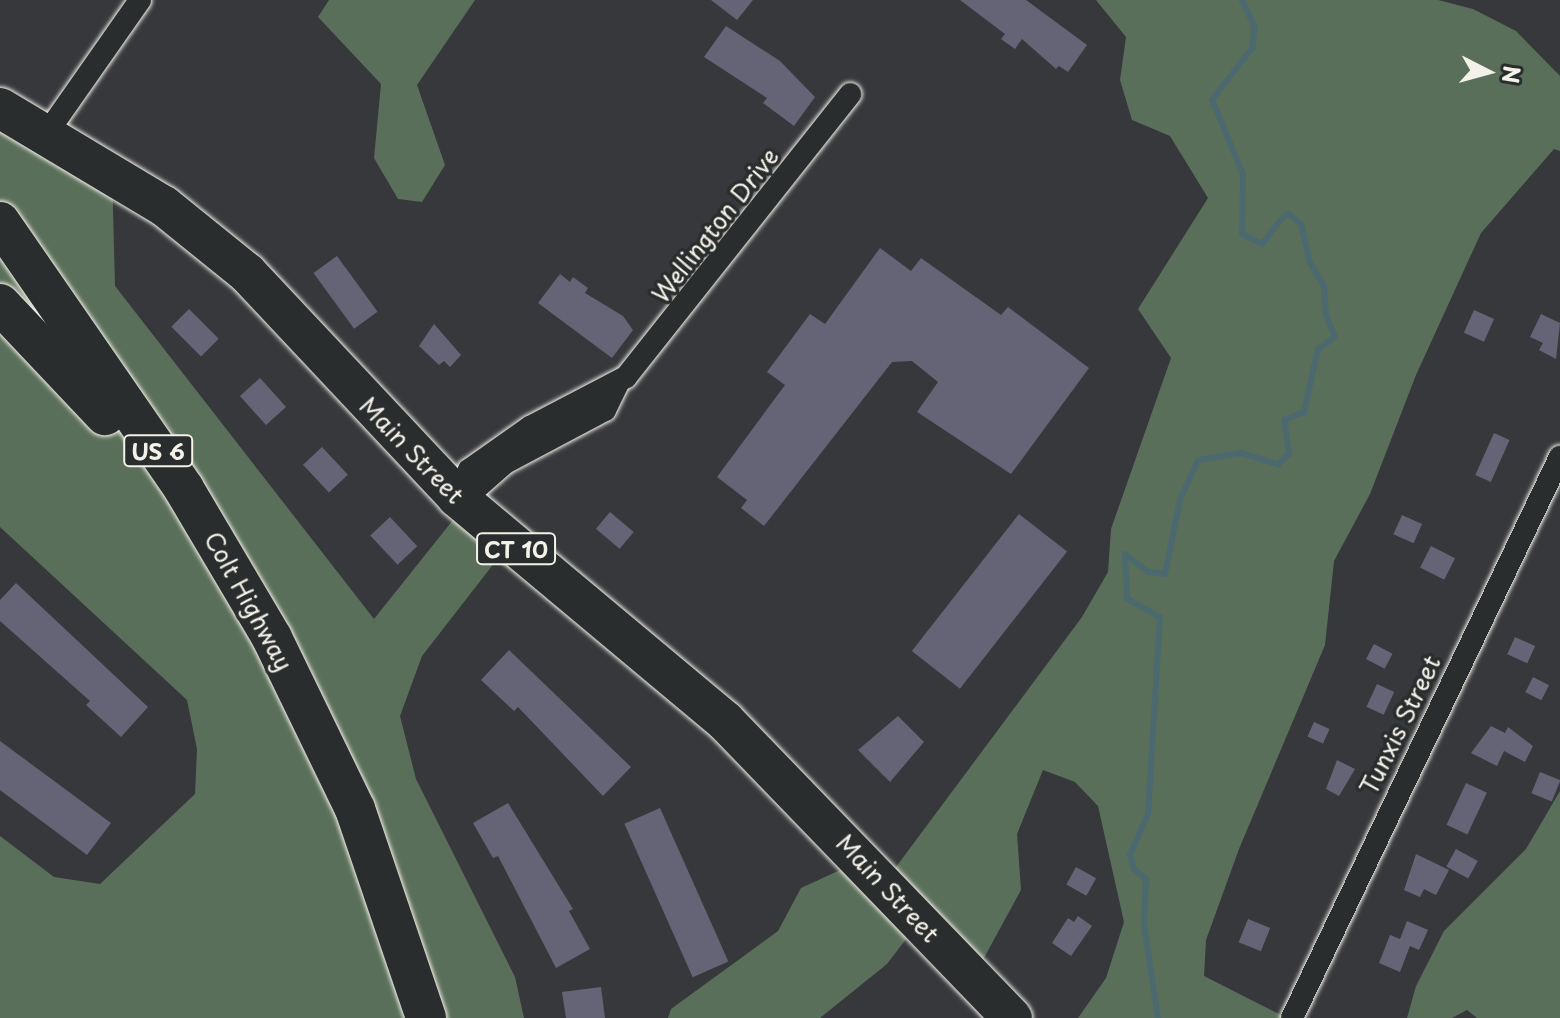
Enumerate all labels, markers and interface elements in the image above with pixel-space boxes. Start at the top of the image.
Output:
north arrow [1448,32,1528,112]
text: N [1495,64,1530,85]
street label: Wellington Drive [645,142,785,308]
street label: Main Street [354,391,470,509]
road number: US 6 [122,433,194,469]
street label: Colt Highway [199,526,299,676]
road number: CT 10 [474,531,558,567]
street label: Tunxis Street [1354,650,1446,800]
street label: Main Street [831,828,945,948]

